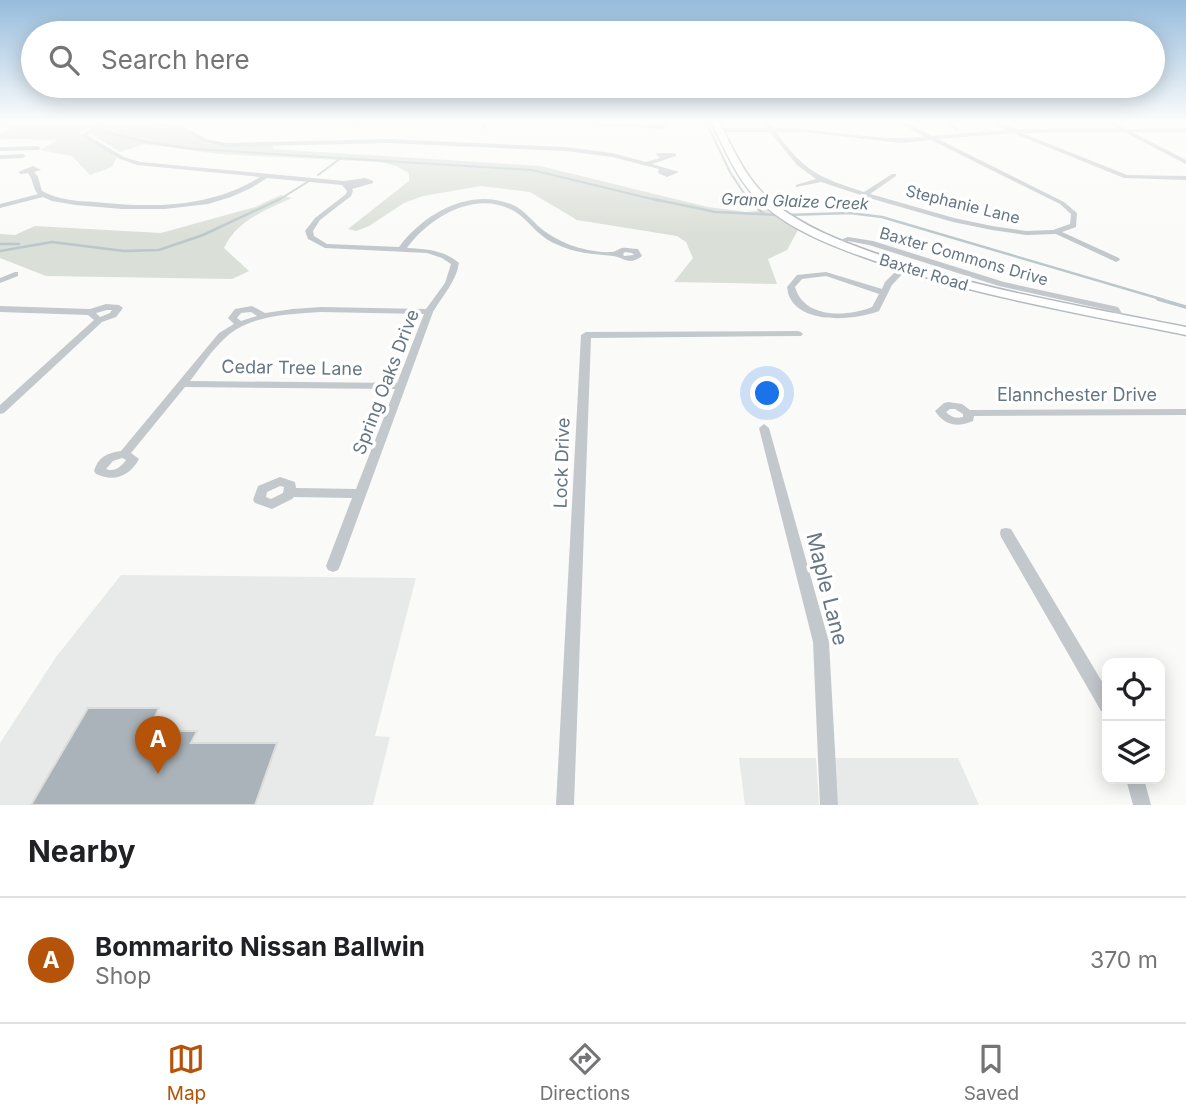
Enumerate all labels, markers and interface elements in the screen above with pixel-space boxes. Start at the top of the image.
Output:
search box [21,21,1165,98]
icon: search [45,41,83,79]
text: Search here [101,44,250,75]
street label: Stephanie Lane [904,180,1022,228]
water label: Grand Glaize Creek [721,188,869,214]
street label: Baxter Commons Drive [877,222,1051,290]
street label: Baxter Road [877,249,971,295]
street label: Spring Oaks Drive [348,306,423,457]
street label: Cedar Tree Lane [221,356,363,379]
your location [750,376,784,410]
street label: Elannchester Drive [997,384,1157,405]
street label: Lock Drive [549,417,574,509]
street label: Maple Lane [801,530,854,648]
map controls [1102,658,1165,784]
button: locate [1102,658,1165,721]
pin: A [135,716,181,774]
button: layers [1102,721,1165,784]
text: Nearby [28,833,136,869]
text: Bommarito Nissan Ballwin [95,931,425,962]
text: A [42,946,60,974]
text: 370 m [1090,946,1158,974]
text: Shop [95,962,151,990]
tab: Map [167,1040,206,1105]
tab: Directions [540,1040,630,1105]
tab: Saved [964,1040,1019,1105]

